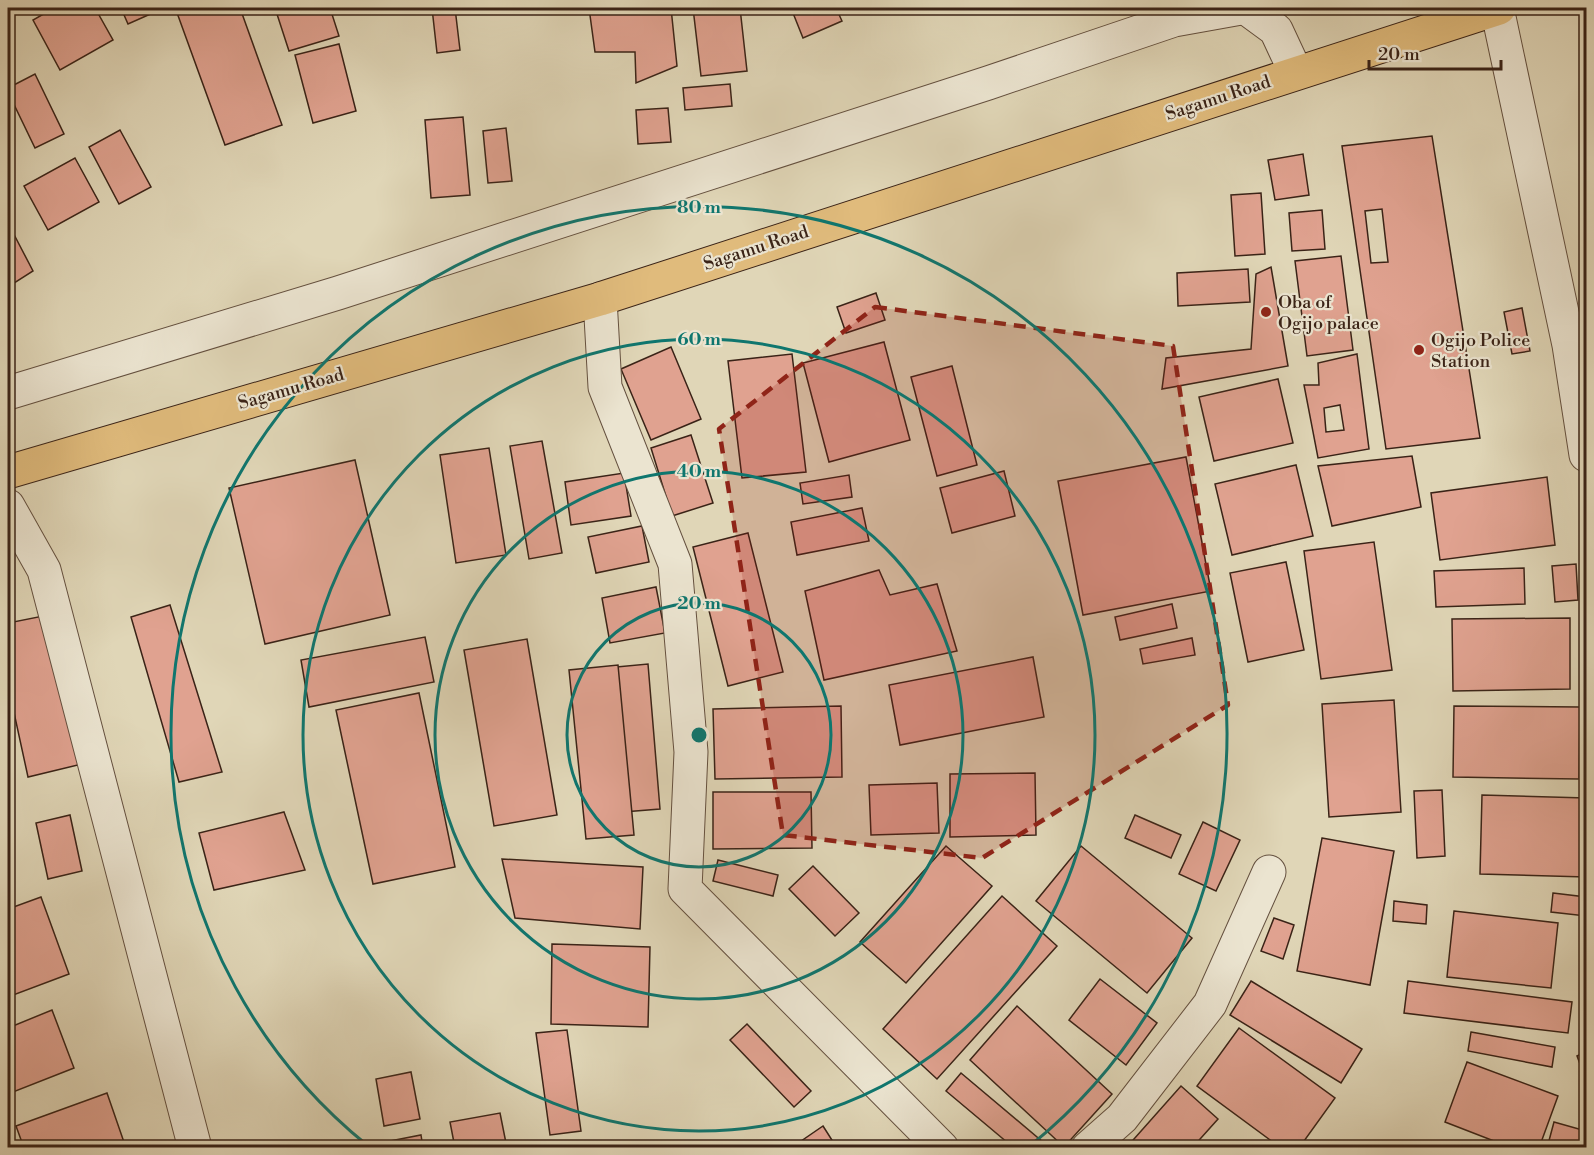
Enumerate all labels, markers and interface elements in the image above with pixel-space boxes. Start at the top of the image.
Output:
scale bar [1369,33,1501,71]
text: 20 m [1378,43,1420,66]
street label: Sagamu Road [1162,70,1274,126]
text: 80 m [677,196,722,219]
street label: Sagamu Road [700,220,812,276]
place label: Oba of Ogijo palace [1278,291,1379,335]
marker: Oba of Ogijo palace [1259,305,1273,319]
text: 60 m [677,328,721,351]
place label: Ogijo Police Station [1431,329,1530,373]
marker: Ogijo Police Station [1412,343,1426,357]
street label: Sagamu Road [235,363,347,415]
text: 40 m [677,460,722,483]
text: 20 m [677,592,721,615]
centre of rings [689,725,709,745]

